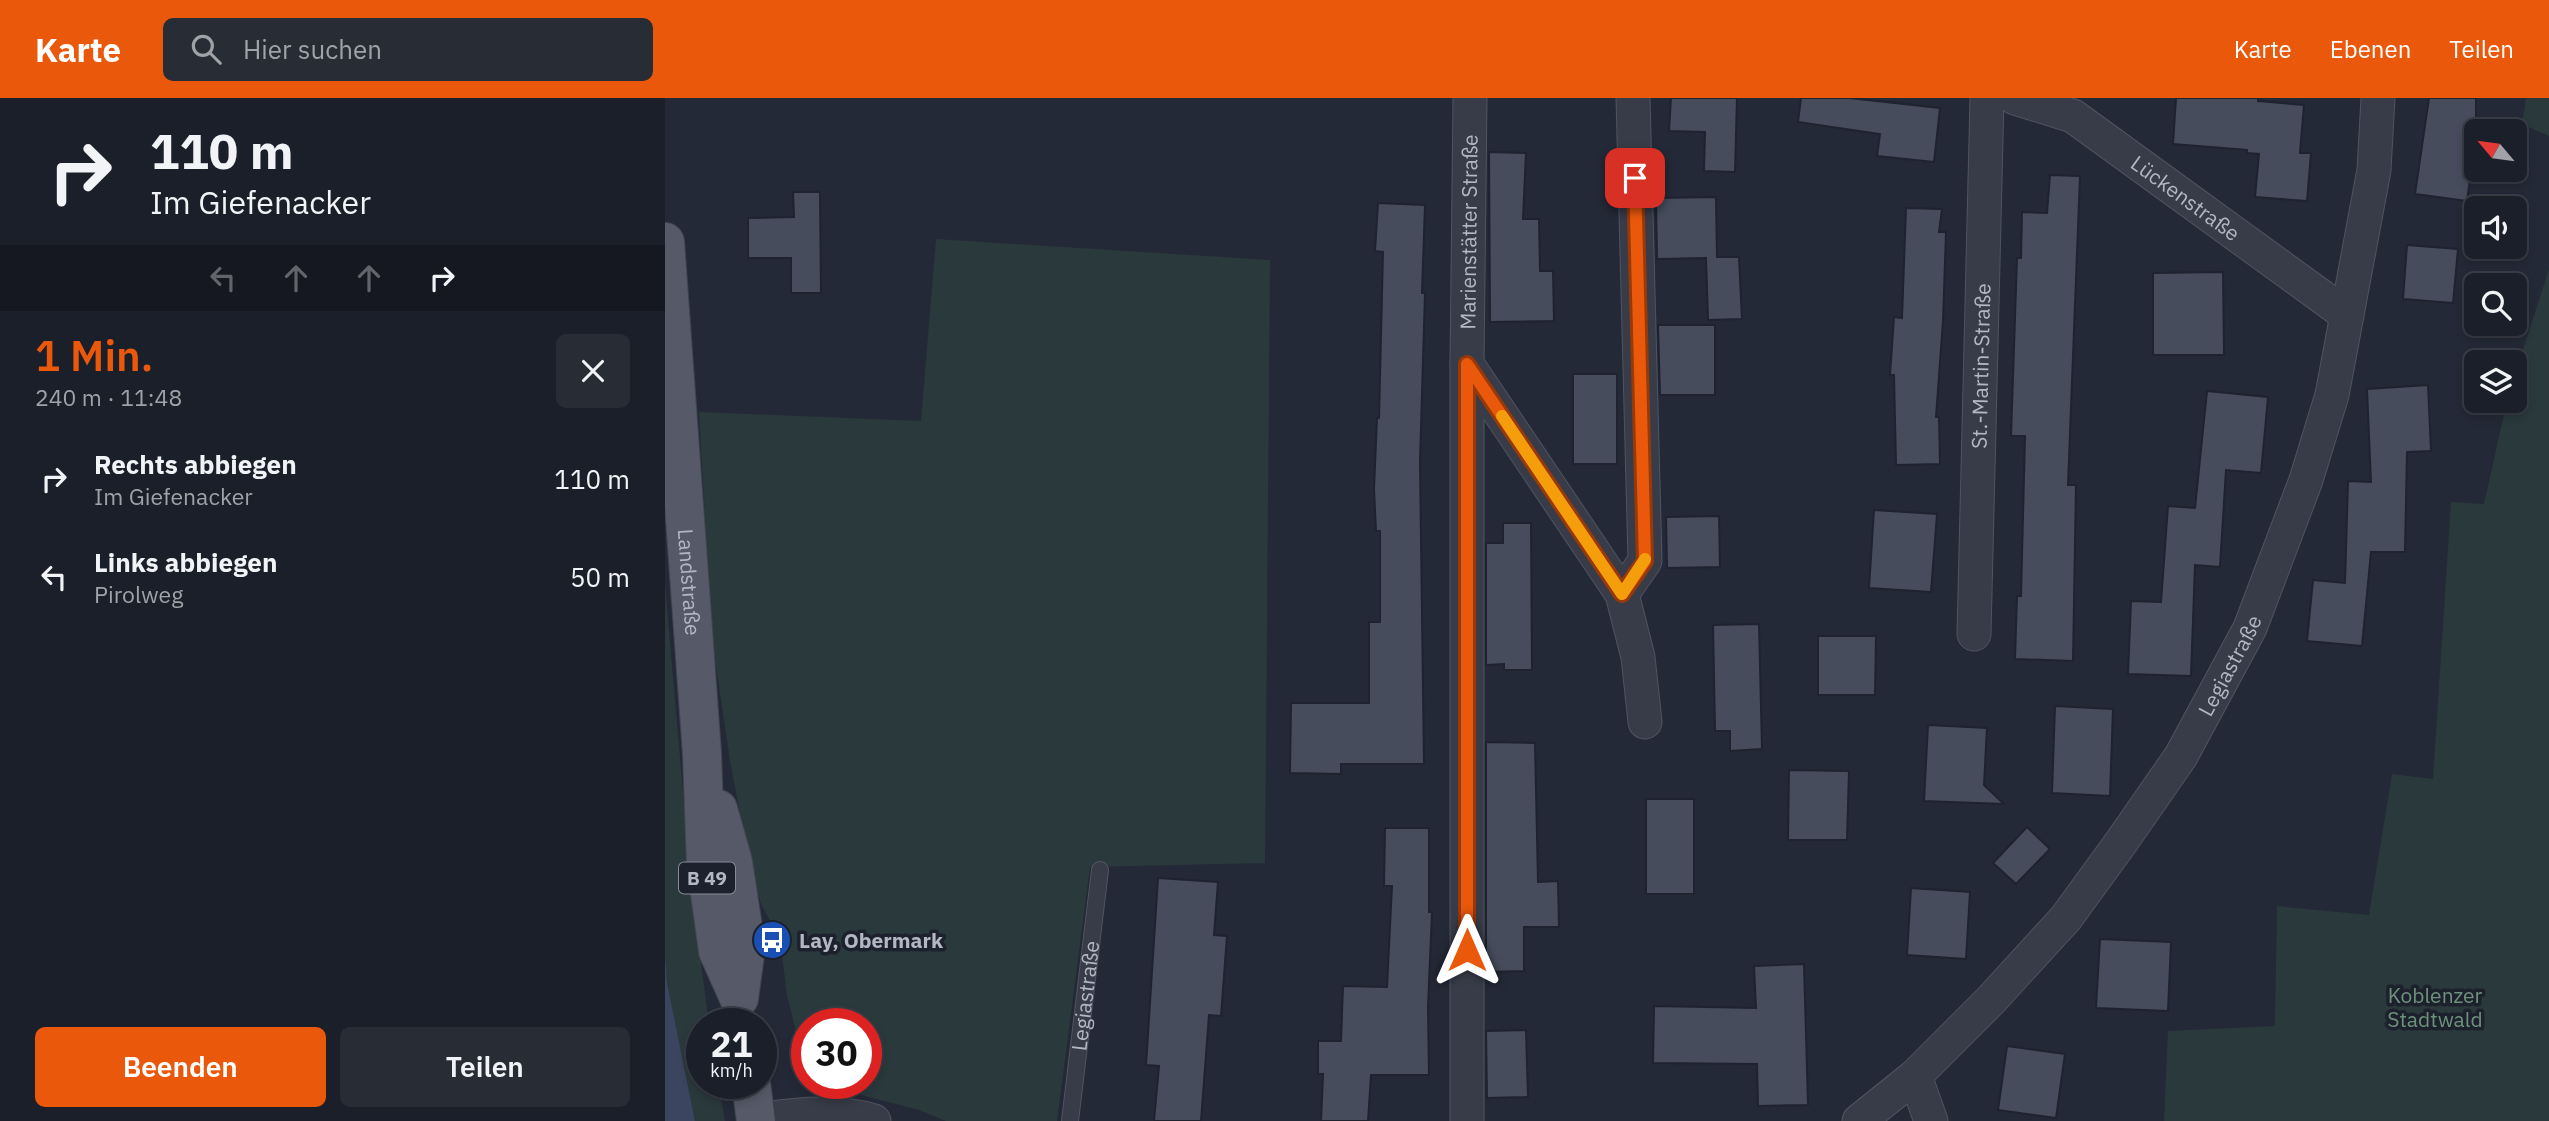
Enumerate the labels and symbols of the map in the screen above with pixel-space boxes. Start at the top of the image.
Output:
north arrow [2464,119,2527,182]
street label: Marienstätter Straße [1453,134,1484,330]
pin [1605,148,1665,208]
street label: Lückenstraße [2126,149,2246,247]
street label: St.-Martin-Straße [1964,283,1997,449]
street label: Landstraße [672,528,707,637]
street label: Legiastraße [2191,611,2268,721]
road number: B 49 [679,862,735,894]
position arrow [1430,913,1504,987]
bus stop icon: Lay, Obermark [751,919,793,961]
place label: Lay, Obermark [799,926,944,954]
street label: Legiastraße [1064,939,1105,1053]
park label: Koblenzer Stadtwald [2387,981,2483,1033]
speed limit sign: 30 [791,1008,882,1099]

